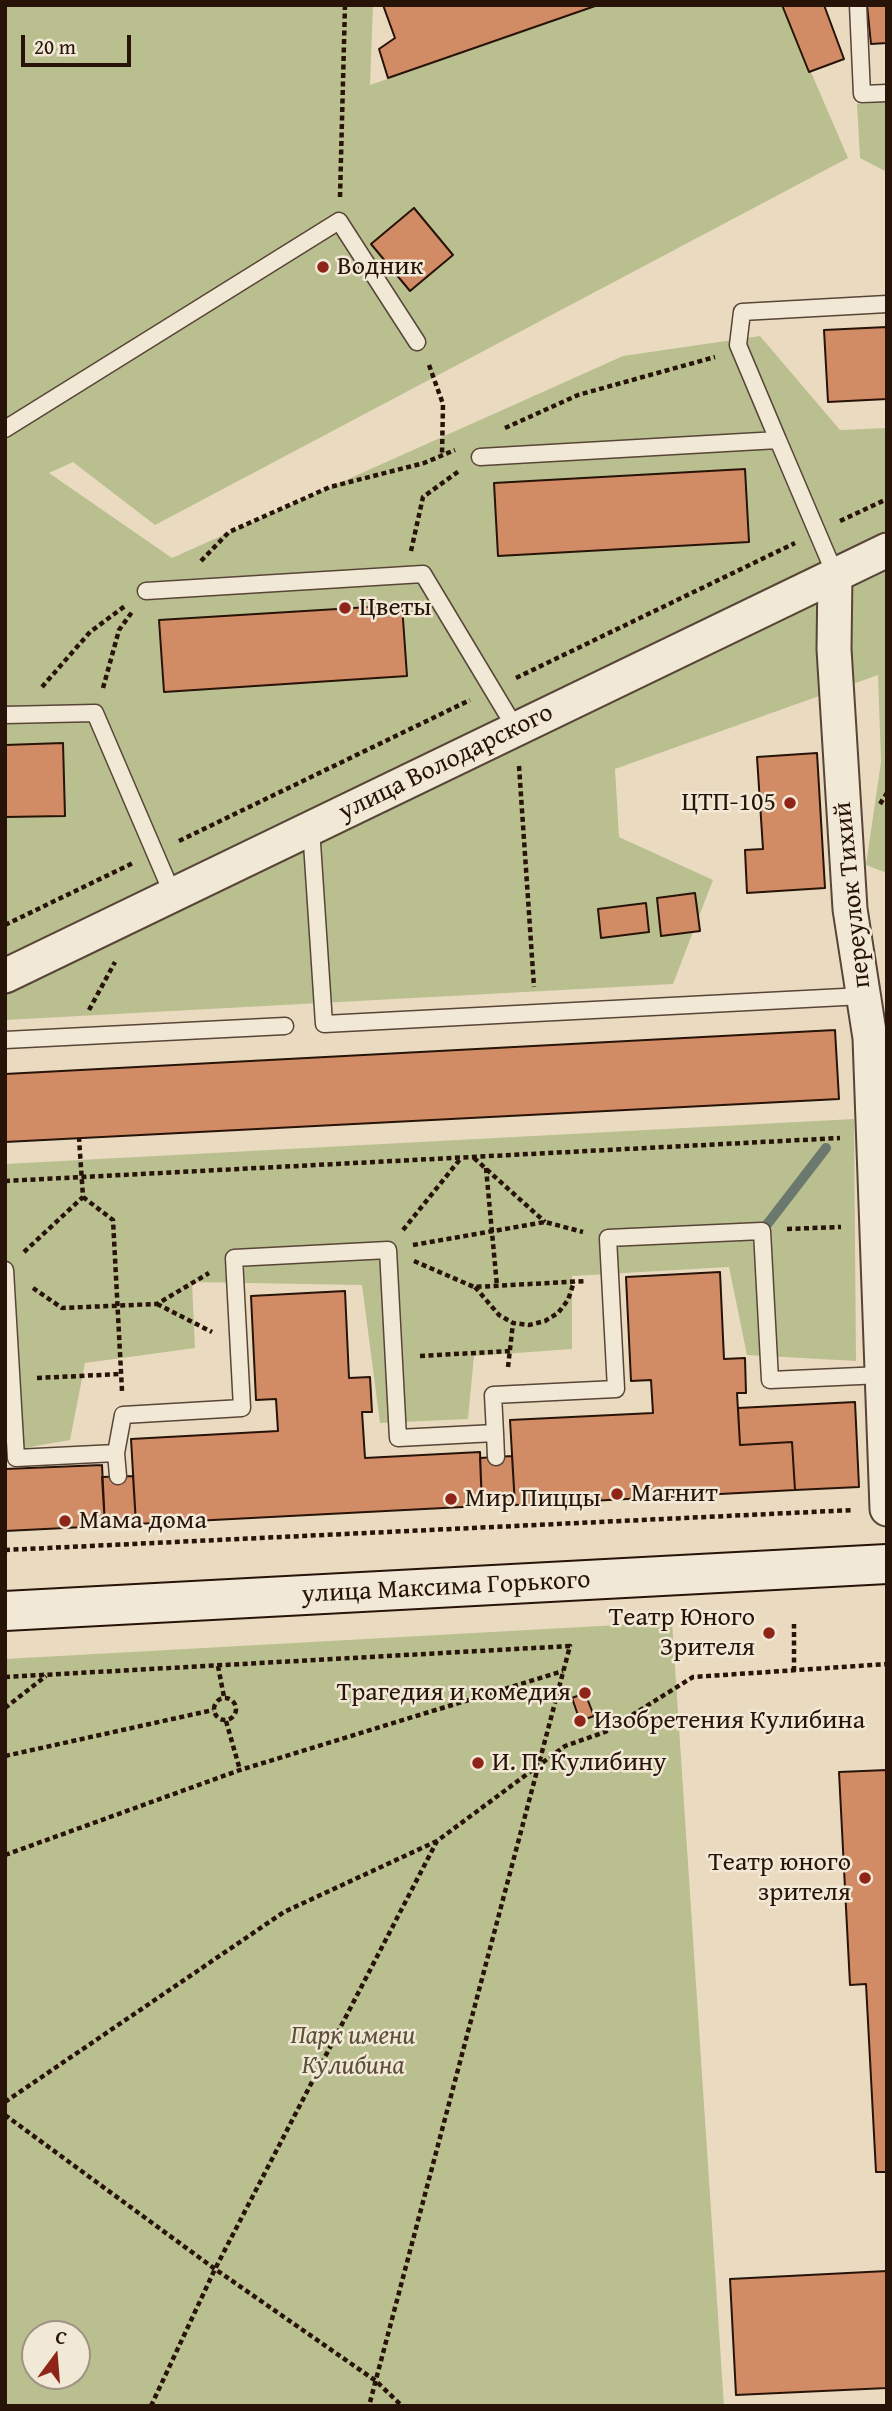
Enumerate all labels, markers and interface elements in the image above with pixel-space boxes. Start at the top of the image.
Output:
scale bar [24,21,135,65]
text: 20 m [34,31,76,62]
place label: Водник [337,251,423,283]
marker: Водник [315,259,331,275]
place label: Цветы [359,592,431,624]
marker: Цветы [337,600,353,616]
street label: улица Володарского [334,698,558,828]
place label: ЦТП-105 [681,787,776,819]
marker: ЦТП-105 [782,795,798,811]
street label: переулок Тихий [828,800,878,990]
place label: Магнит [631,1478,718,1510]
place label: Мир Пиццы [465,1483,601,1515]
marker: Магнит [609,1486,625,1502]
marker: Мир Пиццы [443,1491,459,1507]
place label: Мама дома [79,1505,207,1537]
marker: Мама дома [57,1513,73,1529]
street label: улица Максима Горького [301,1565,591,1611]
place label: Театр Юного Зрителя [609,1602,755,1664]
marker: Театр Юного Зрителя [761,1625,777,1641]
place label: Трагедия и комедия [337,1677,571,1709]
marker: Трагедия и комедия [577,1685,593,1701]
place label: Изобретения Кулибина [594,1705,865,1737]
marker: Изобретения Кулибина [572,1713,588,1729]
place label: И. П. Кулибину [492,1747,666,1779]
marker: И. П. Кулибину [470,1755,486,1771]
place label: Театр юного зрителя [708,1847,851,1909]
marker: Театр юного зрителя [857,1870,873,1886]
park label: Парк имени Кулибина [291,2020,415,2082]
north arrow [21,2320,91,2390]
text: С [52,2322,70,2352]

